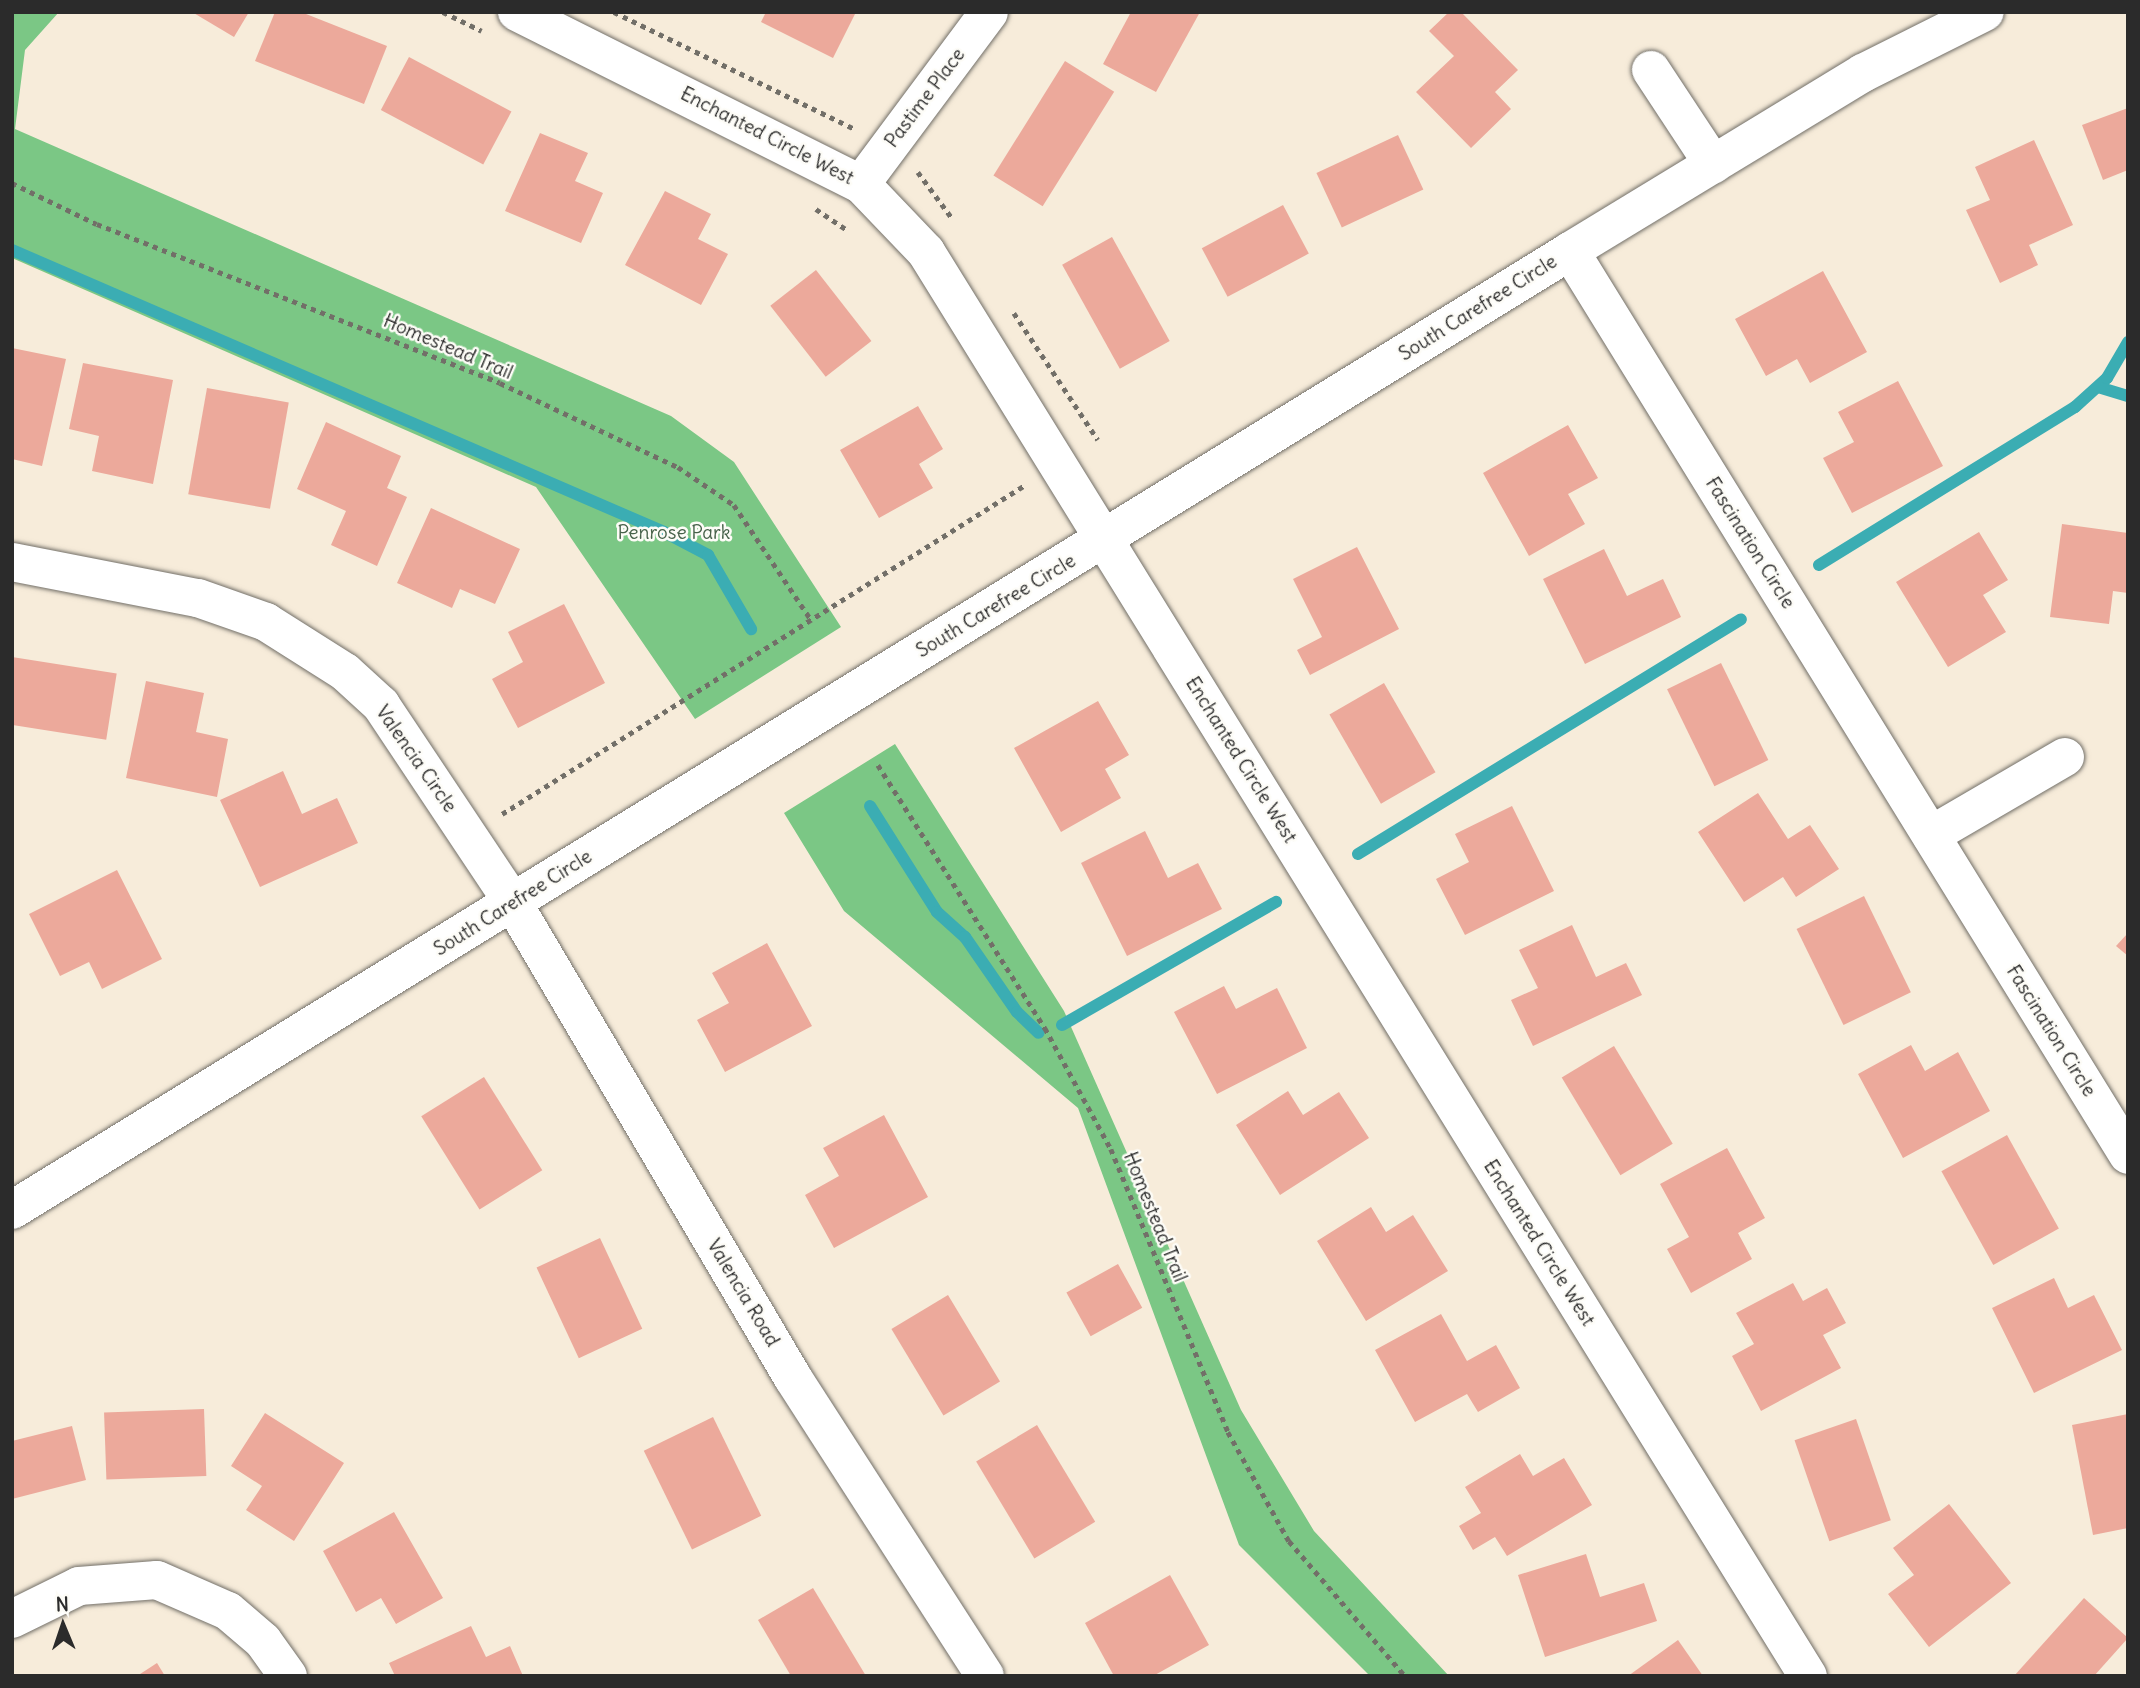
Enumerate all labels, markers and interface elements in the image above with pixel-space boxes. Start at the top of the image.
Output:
street label: Pastime Place [880,44,970,152]
street label: Enchanted Circle West [677,82,857,190]
street label: South Carefree Circle [1395,250,1561,366]
street label: Homestead Trail [380,309,516,385]
street label: Fascination Circle [1700,473,1800,613]
park label: Penrose Park [618,522,730,544]
street label: South Carefree Circle [912,549,1080,663]
street label: Enchanted Circle West [1181,673,1301,847]
street label: Valencia Circle [371,701,461,817]
street label: South Carefree Circle [430,845,596,961]
street label: Fascination Circle [2001,961,2101,1101]
street label: Homestead Trail [1119,1149,1191,1285]
street label: Enchanted Circle West [1479,1156,1599,1330]
street label: Valencia Road [702,1235,784,1351]
north arrow [28,1590,98,1660]
text: N [55,1592,69,1616]

